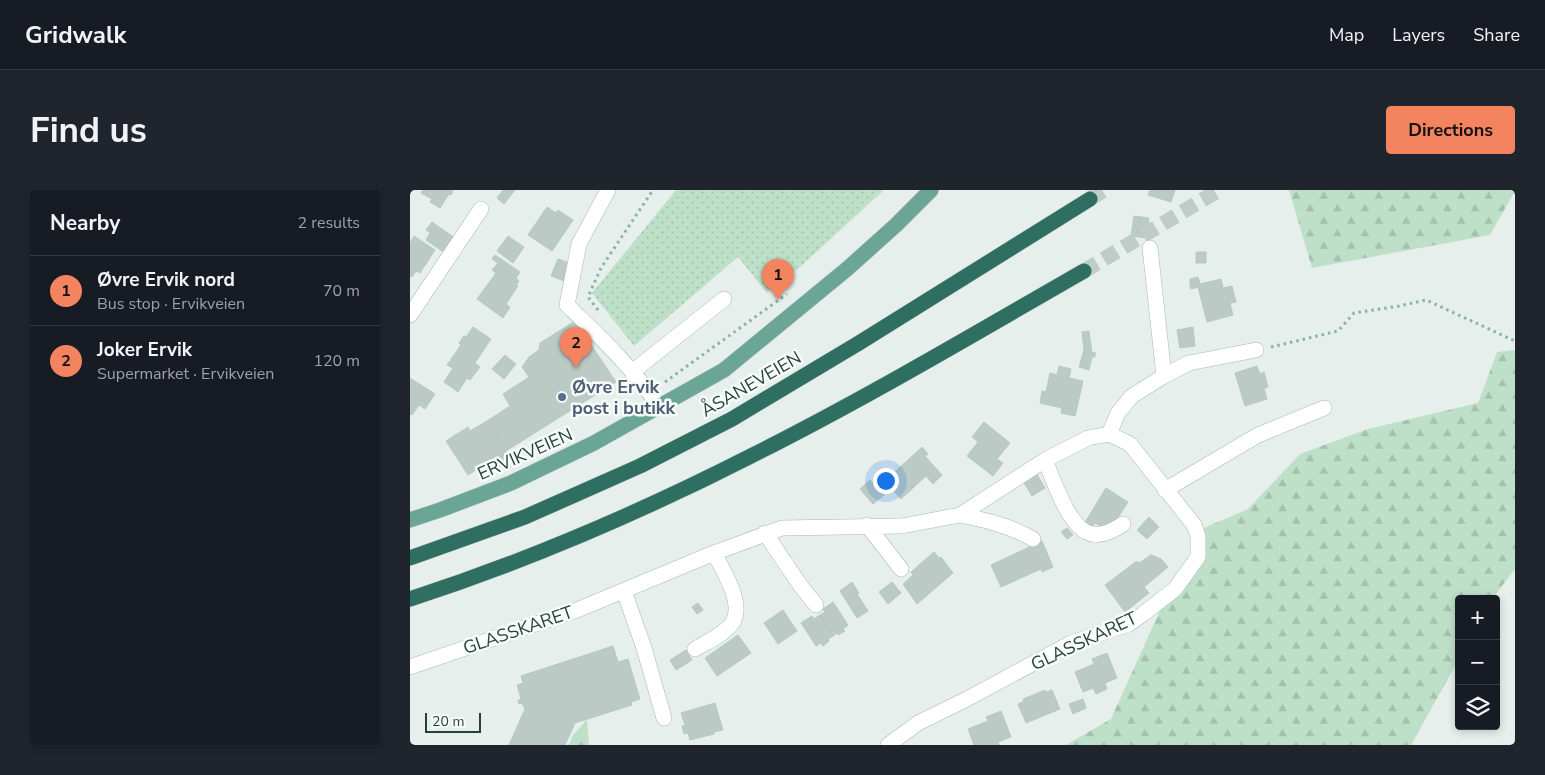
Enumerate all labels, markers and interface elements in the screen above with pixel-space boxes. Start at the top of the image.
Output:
text: Gridwalk [25,19,126,51]
text: Map [1329,23,1364,47]
text: Layers [1392,23,1445,47]
text: Share [1473,23,1520,47]
button: Directions [1386,106,1515,154]
text: Find us [30,107,147,154]
text: Nearby [50,209,120,237]
text: 2 results [298,212,360,234]
pin: 1 [762,259,794,300]
text: Øvre Ervik nord [97,267,235,293]
text: 1 [61,280,71,302]
text: 70 m [323,280,360,302]
text: Bus stop · Ervikveien [97,293,245,315]
pin: 2 [560,327,592,368]
text: Joker Ervik [97,337,192,363]
street label: ÅSANEVEIEN [696,346,806,422]
text: 2 [61,350,71,372]
text: 120 m [313,350,360,372]
text: Supermarket · Ervikveien [97,363,274,385]
place label: Øvre Ervik post i butikk [572,375,675,420]
marker: Øvre Ervik post i butikk [556,391,568,403]
street label: ERVIKVEIEN [474,422,576,486]
your location [873,468,899,494]
map controls [1455,595,1500,730]
button: + [1455,595,1500,640]
street label: GLASSKARET [460,600,576,660]
street label: GLASSKARET [1027,606,1141,676]
button: − [1455,640,1500,685]
button: layers [1455,685,1500,730]
scale bar [425,710,481,733]
text: 20 m [432,712,464,731]

